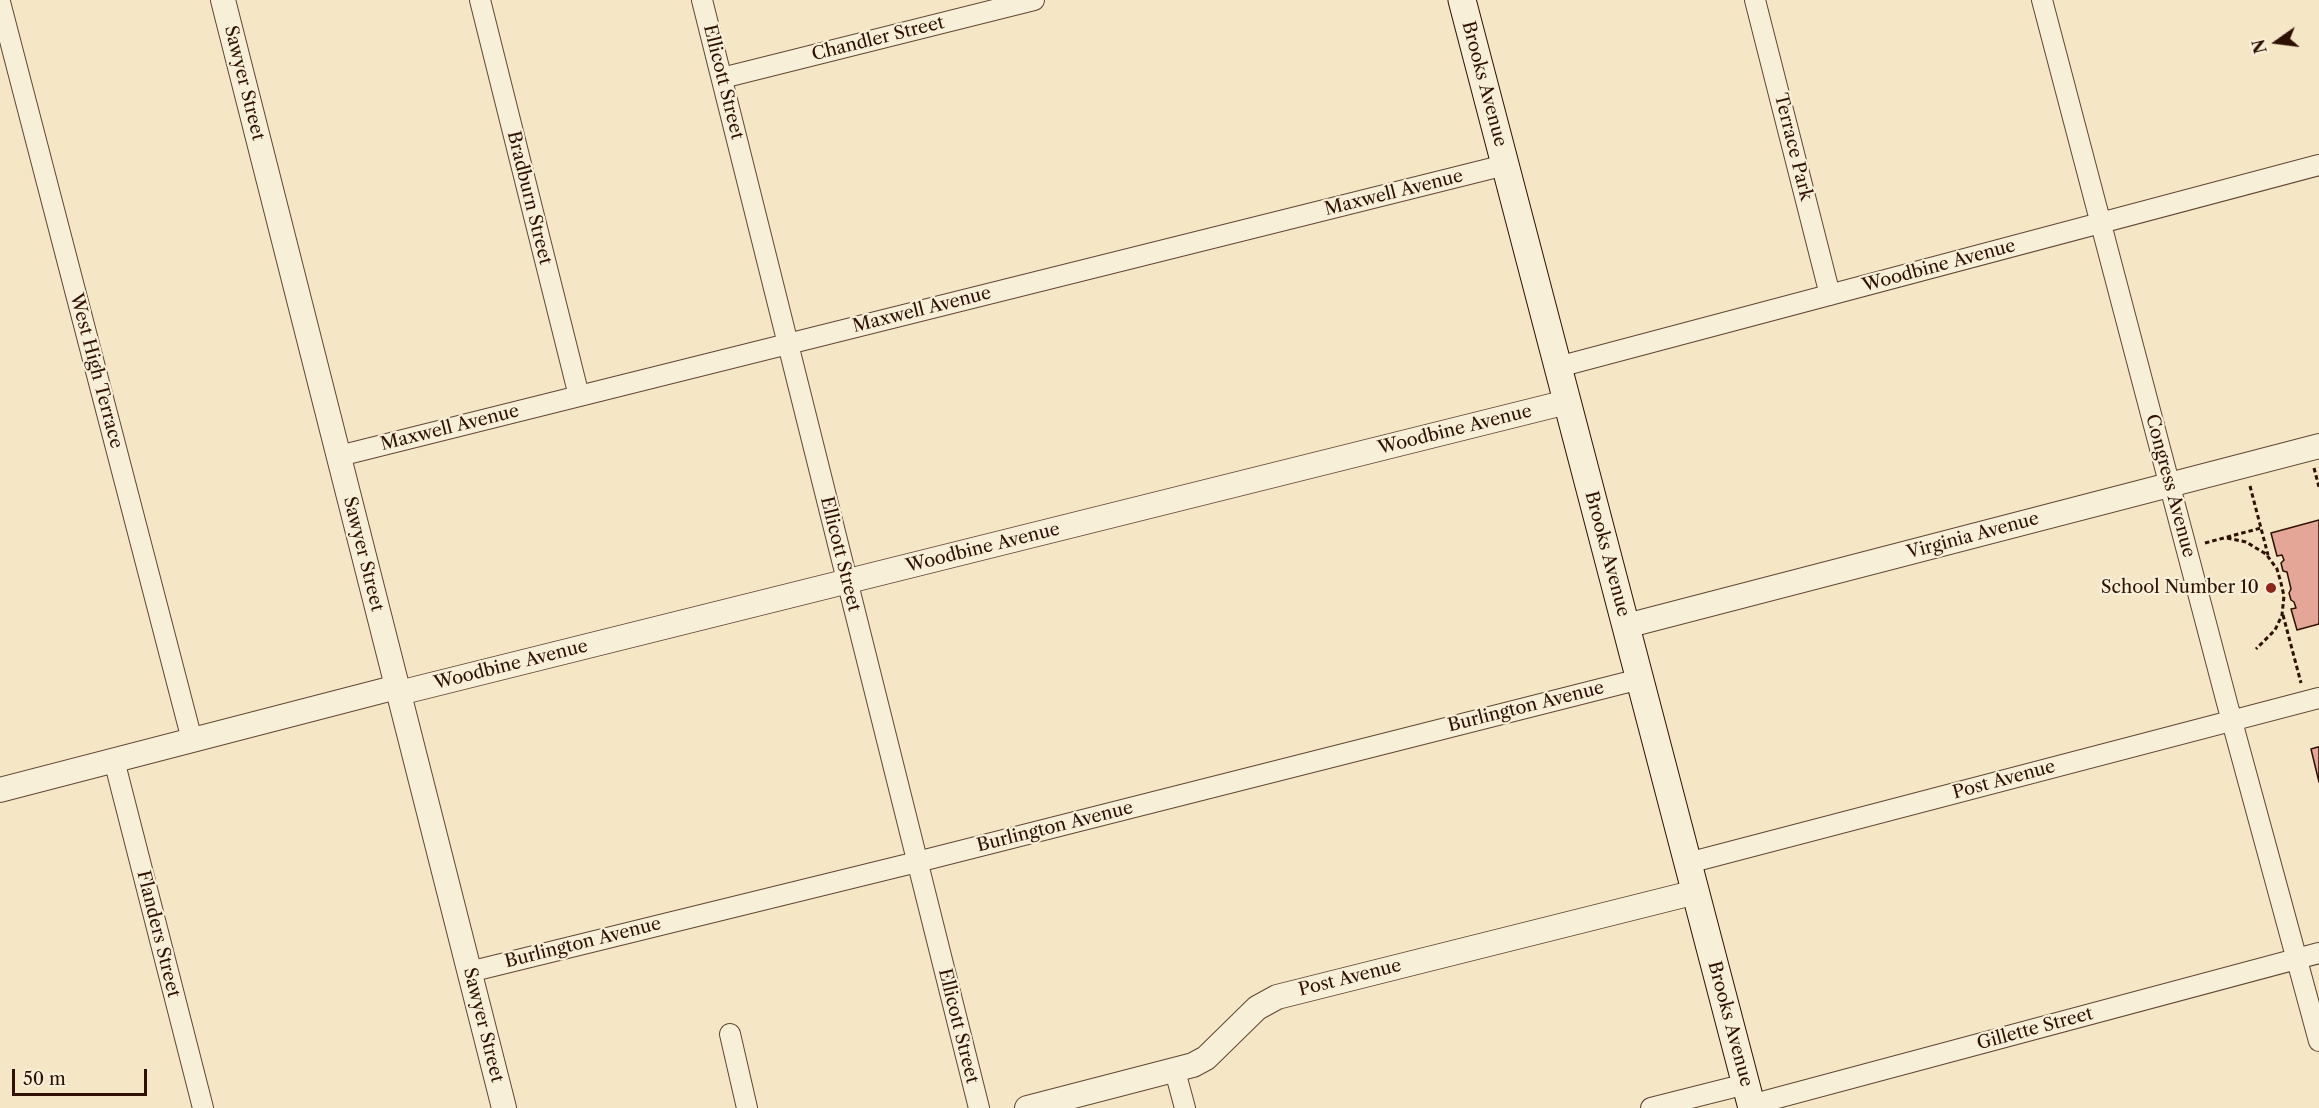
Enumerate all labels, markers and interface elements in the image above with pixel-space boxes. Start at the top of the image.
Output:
street label: Chandler Street [810,12,946,66]
north arrow [2247,12,2307,72]
street label: Brooks Avenue [1457,19,1511,149]
street label: Ellicott Street [698,22,748,142]
street label: Sawyer Street [219,23,269,143]
text: N [2248,37,2271,56]
street label: Terrace Park [1769,91,1817,203]
street label: Bradburn Street [502,129,556,267]
street label: Maxwell Avenue [1322,165,1466,221]
street label: Woodbine Avenue [1860,235,2018,297]
street label: Maxwell Avenue [850,282,994,338]
street label: West High Terrace [65,291,127,451]
street label: Maxwell Avenue [378,400,522,456]
street label: Woodbine Avenue [1376,400,1534,460]
street label: Congress Avenue [2140,412,2200,560]
street label: Brooks Avenue [1580,489,1634,619]
street label: Sawyer Street [338,494,388,614]
street label: Ellicott Street [815,494,865,614]
street label: Virginia Avenue [1905,508,2041,564]
street label: Woodbine Avenue [904,518,1062,578]
place label: School Number 10 [2101,577,2259,599]
marker: School Number 10 [2264,581,2278,595]
street label: Woodbine Avenue [432,635,590,695]
street label: Burlington Avenue [1446,677,1606,737]
street label: Post Avenue [1950,756,2058,804]
street label: Burlington Avenue [975,797,1135,857]
street label: Flanders Street [132,868,184,1000]
street label: Burlington Avenue [503,913,663,973]
street label: Post Avenue [1296,955,1404,1001]
street label: Brooks Avenue [1703,959,1757,1089]
street label: Sawyer Street [458,965,508,1085]
street label: Ellicott Street [933,966,983,1086]
street label: Gillette Street [1975,1003,2095,1055]
scale bar [15,1057,150,1095]
text: 50 m [23,1068,66,1090]

